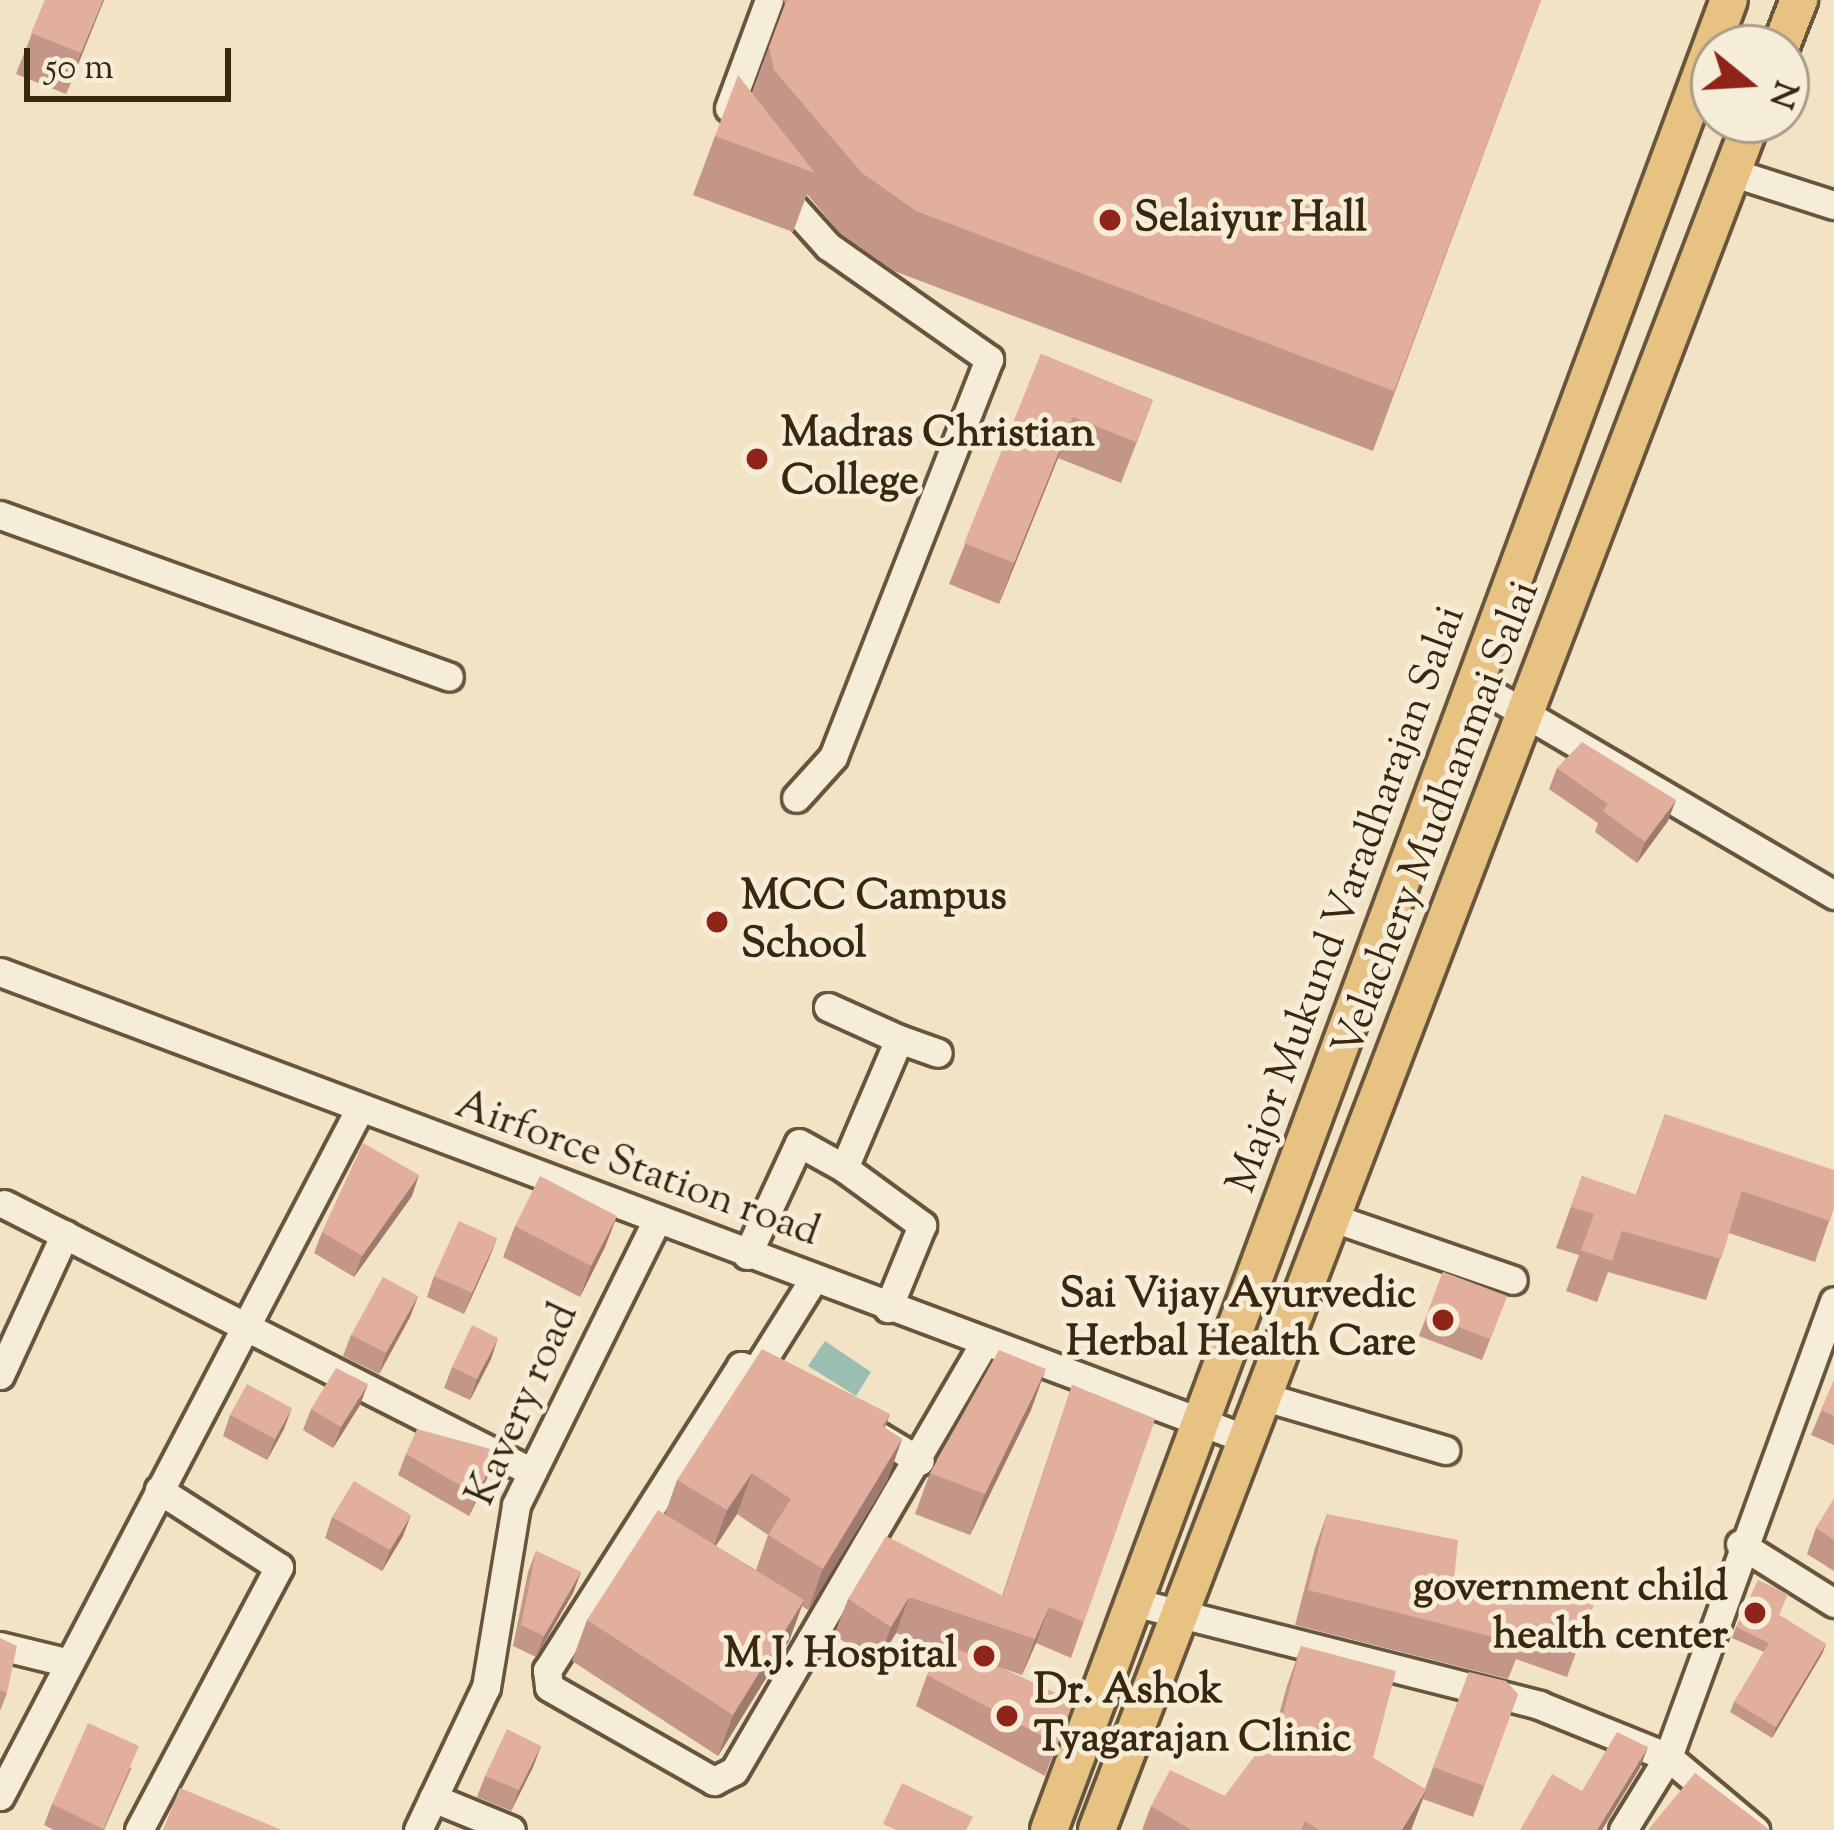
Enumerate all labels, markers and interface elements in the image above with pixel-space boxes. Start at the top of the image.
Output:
scale bar [30,24,237,98]
north arrow [1690,24,1810,144]
text: 50 m [45,43,114,95]
text: N [1754,74,1808,114]
place label: Selaiyur Hall [1134,195,1367,245]
marker: Selaiyur Hall [1097,207,1123,233]
place label: Madras Christian College [781,410,1095,508]
marker: Madras Christian College [744,446,770,472]
street label: Velachery Mudhanmai Salai [1324,574,1552,1064]
street label: Major Mukund Varadharajan Salai [1218,600,1478,1200]
place label: MCC Campus School [741,873,1007,972]
marker: MCC Campus School [704,909,730,935]
street label: Airforce Station road [448,1081,826,1259]
place label: Sai Vijay Ayurvedic Herbal Health Care [1060,1271,1416,1370]
street label: Kavery road [457,1296,591,1514]
marker: Sai Vijay Ayurvedic Herbal Health Care [1427,1304,1459,1336]
place label: government child health center [1413,1564,1728,1662]
marker: government child health center [1739,1597,1771,1629]
place label: M.J. Hospital [724,1631,957,1681]
marker: M.J. Hospital [968,1640,1000,1672]
place label: Dr. Ashok Tyagarajan Clinic [1034,1667,1351,1766]
marker: Dr. Ashok Tyagarajan Clinic [991,1700,1023,1732]

